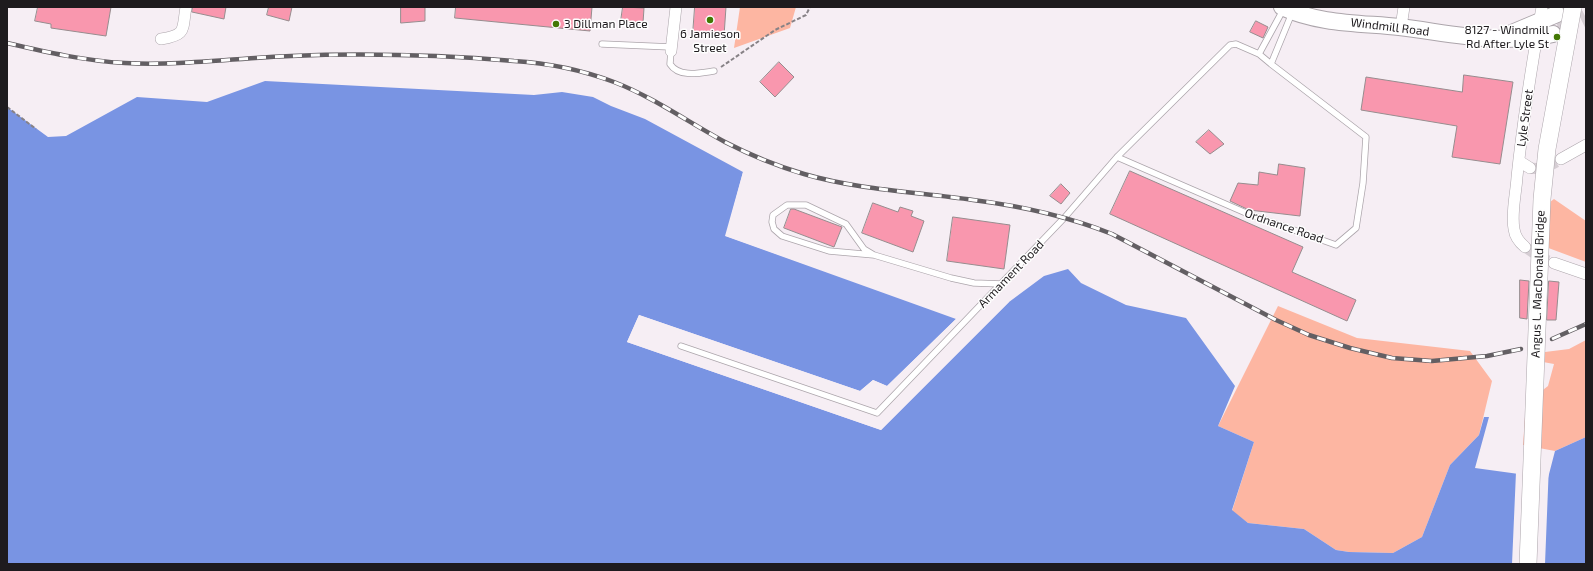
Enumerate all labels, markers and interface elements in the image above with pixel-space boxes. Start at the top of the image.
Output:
marker: 6 Jamieson Street [705,15,715,25]
street label: Windmill Road [1350,15,1430,39]
place label: 3 Dillman Place [564,17,648,31]
marker: 3 Dillman Place [551,19,561,29]
place label: 8127 - Windmill Rd After Lyle St [1464,23,1549,51]
place label: 6 Jamieson Street [680,27,740,55]
marker: 8127 - Windmill Rd After Lyle St [1552,32,1562,42]
street label: Lyle Street [1514,88,1536,148]
street label: Ordnance Road [1243,206,1325,246]
street label: Angus L. MacDonald Bridge [1528,210,1548,358]
street label: Armament Road [975,237,1047,311]

